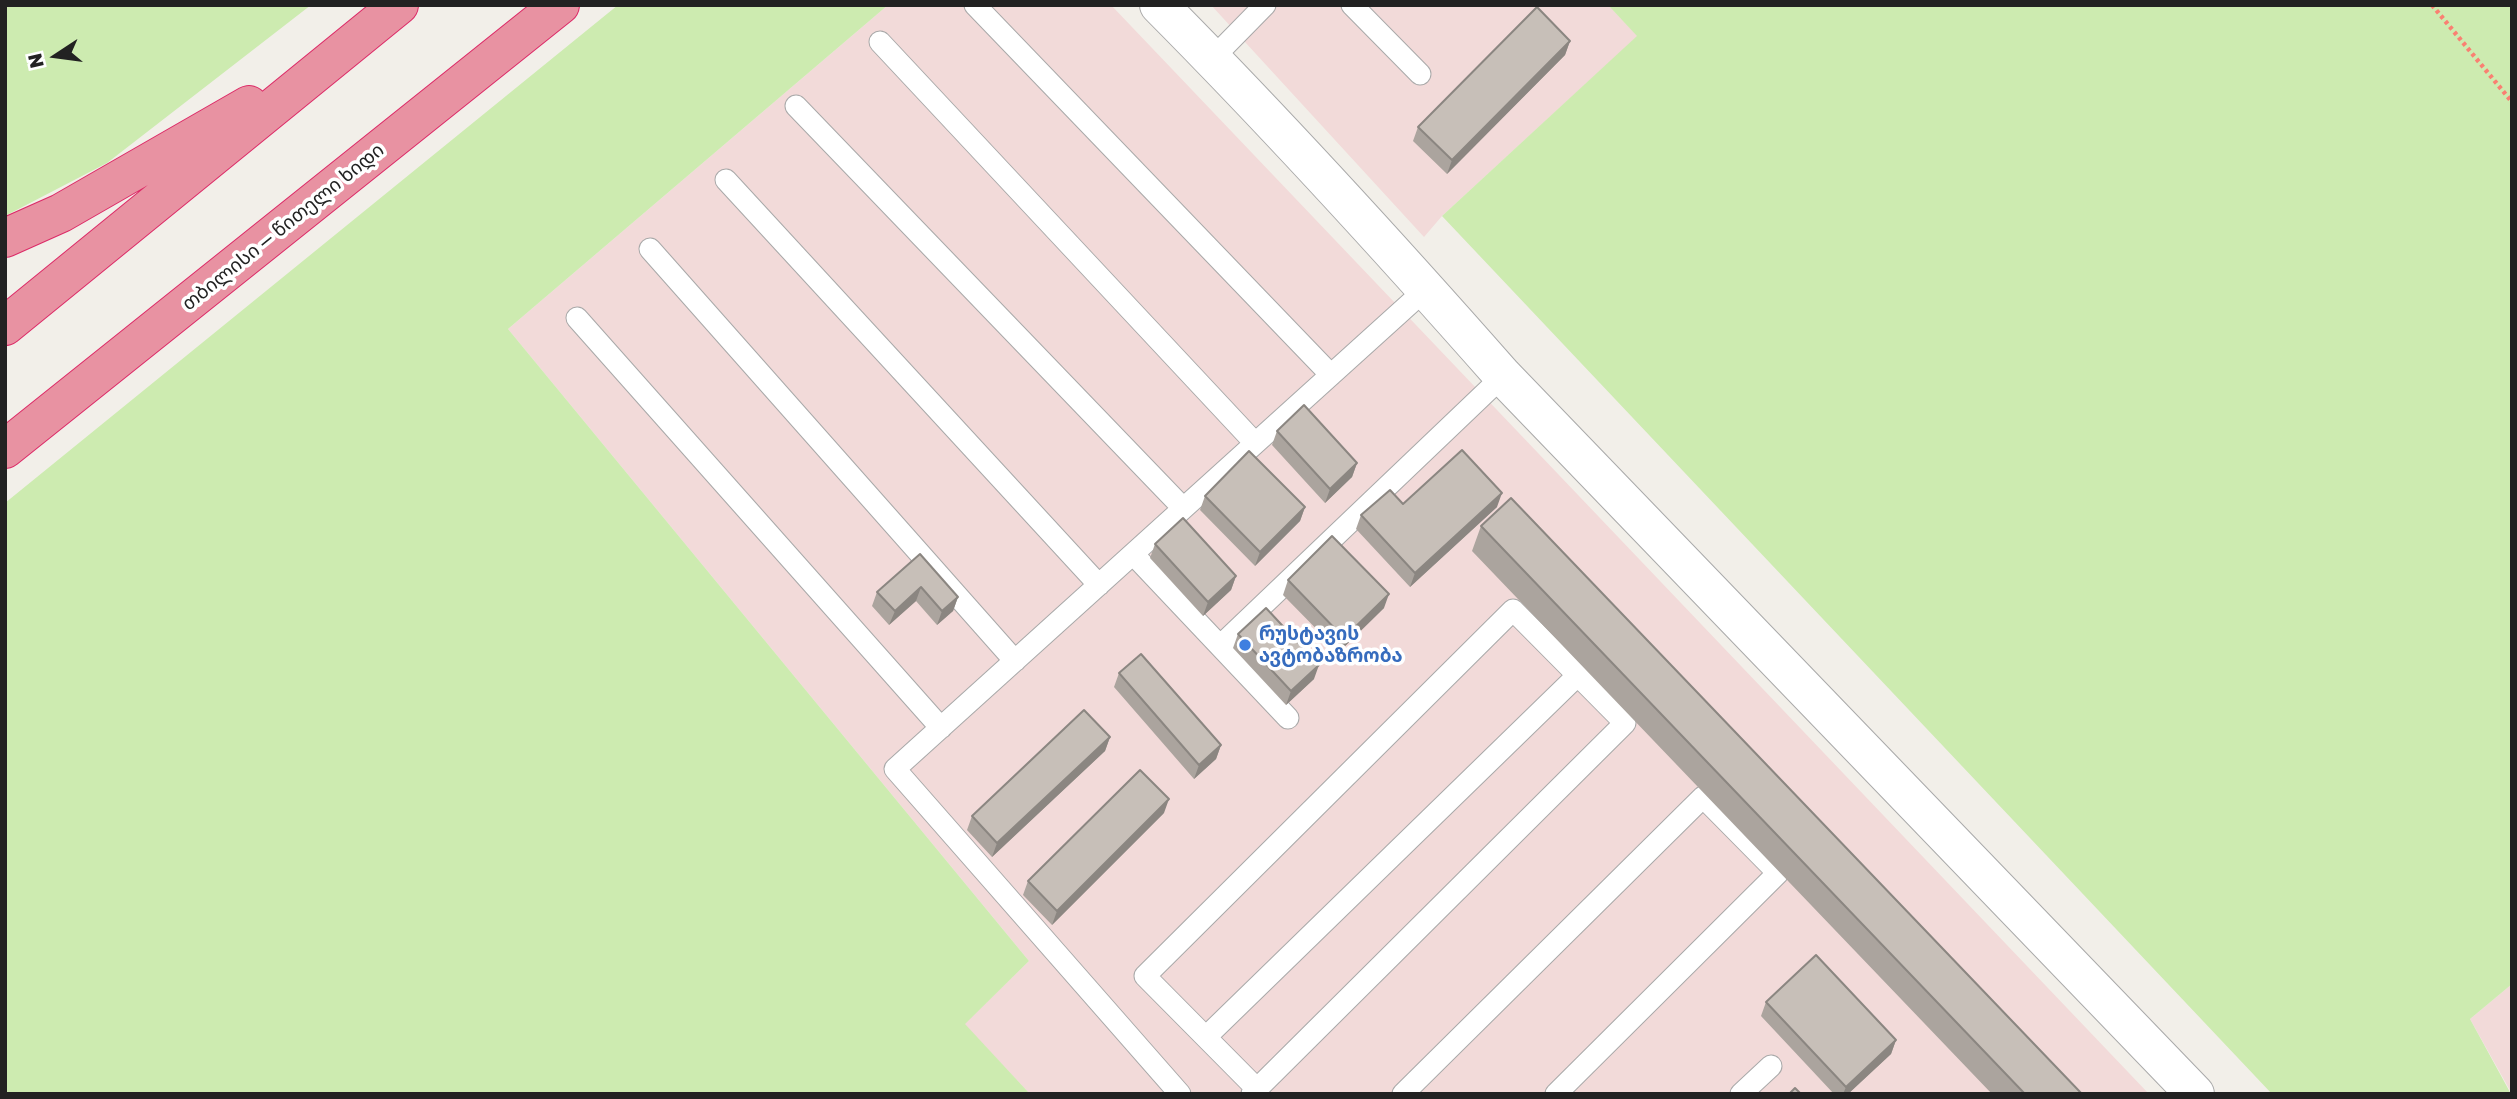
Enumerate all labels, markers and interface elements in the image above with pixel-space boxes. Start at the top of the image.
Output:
north arrow [21,21,91,91]
text: N [22,51,48,70]
street label: თბილისი — წითელი ხიდი [178,139,388,315]
place label: რუსტავის ავტობაზრობა [1259,623,1403,667]
marker: რუსტავის ავტობაზრობა [1237,637,1253,653]

